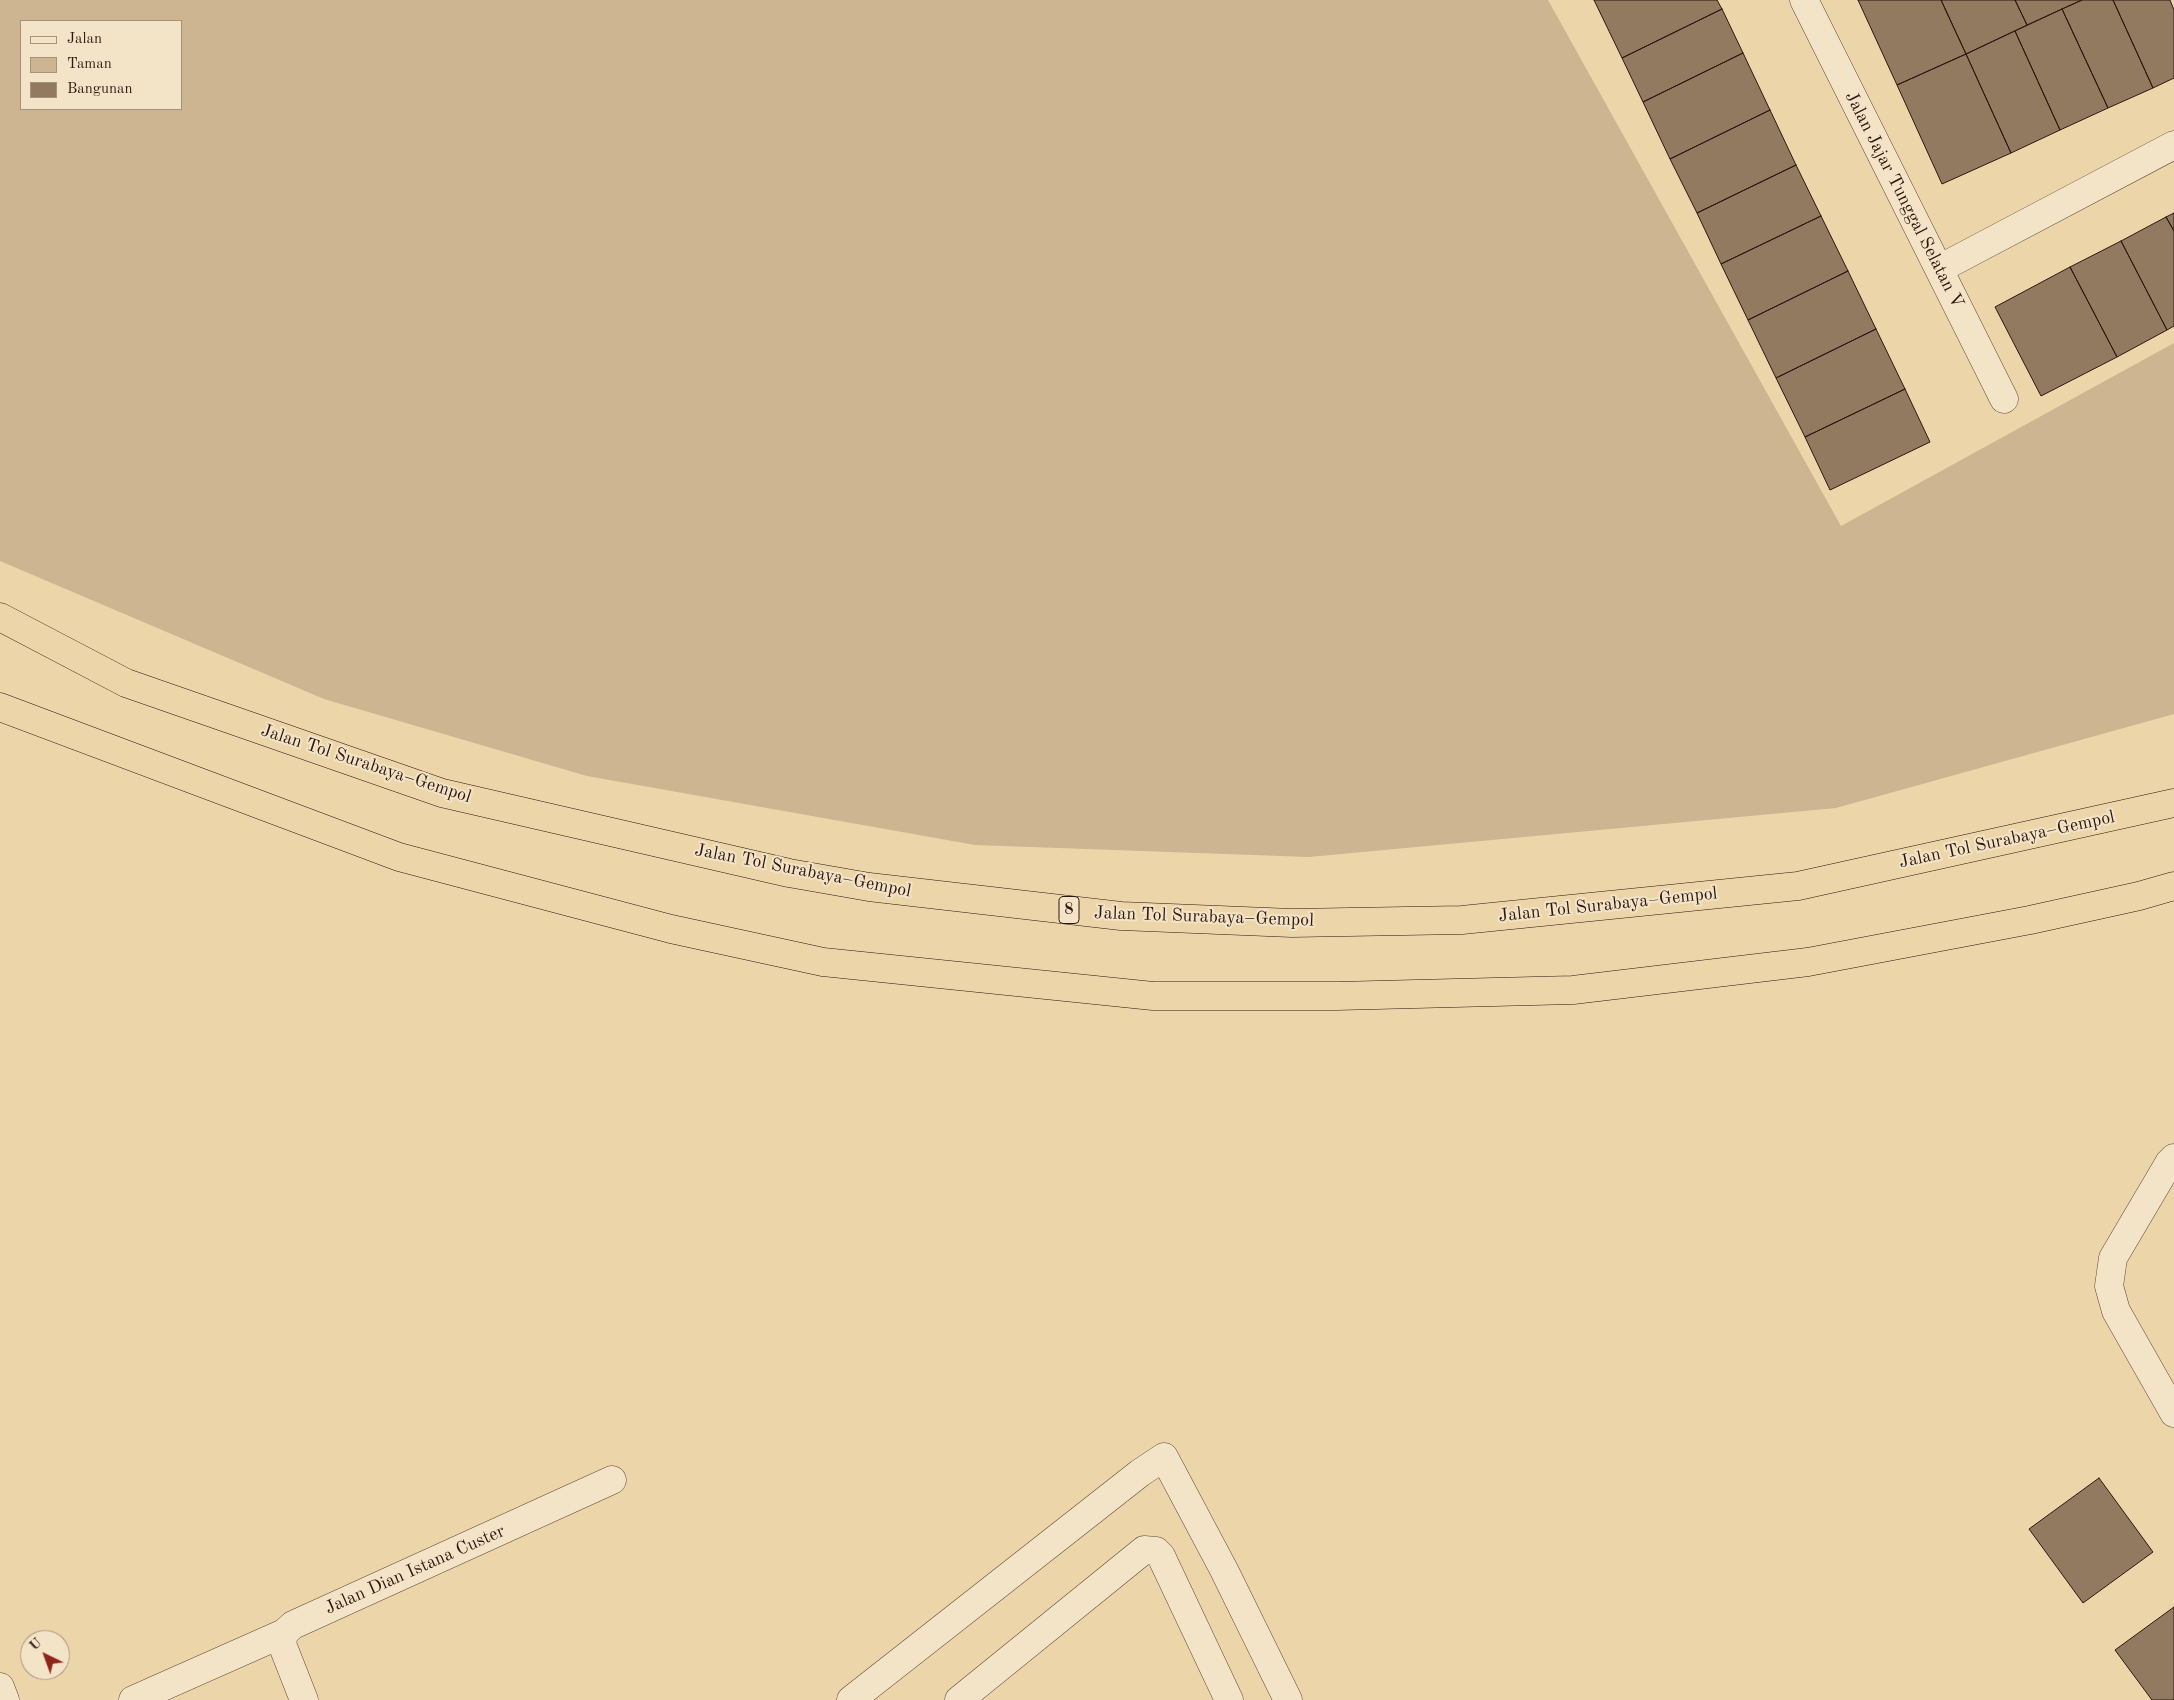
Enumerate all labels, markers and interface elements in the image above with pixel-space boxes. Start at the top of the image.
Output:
legend [20,20,182,110]
text: Jalan [67,32,102,47]
text: Taman [67,57,112,72]
text: Bangunan [67,82,133,97]
street label: Jalan Jajar Tunggal Selatan V [1840,88,1968,312]
street label: Jalan Tol Surabaya–Gempol [258,720,474,808]
street label: Jalan Tol Surabaya–Gempol [1897,807,2117,873]
street label: Jalan Tol Surabaya–Gempol [693,839,913,903]
street label: Jalan Tol Surabaya–Gempol [1497,883,1719,927]
road number: 8 [1059,896,1079,924]
street label: Jalan Tol Surabaya–Gempol [1094,902,1314,932]
street label: Jalan Dian Istana Custer [322,1521,508,1619]
north arrow [20,1630,70,1680]
text: U [27,1636,44,1654]

